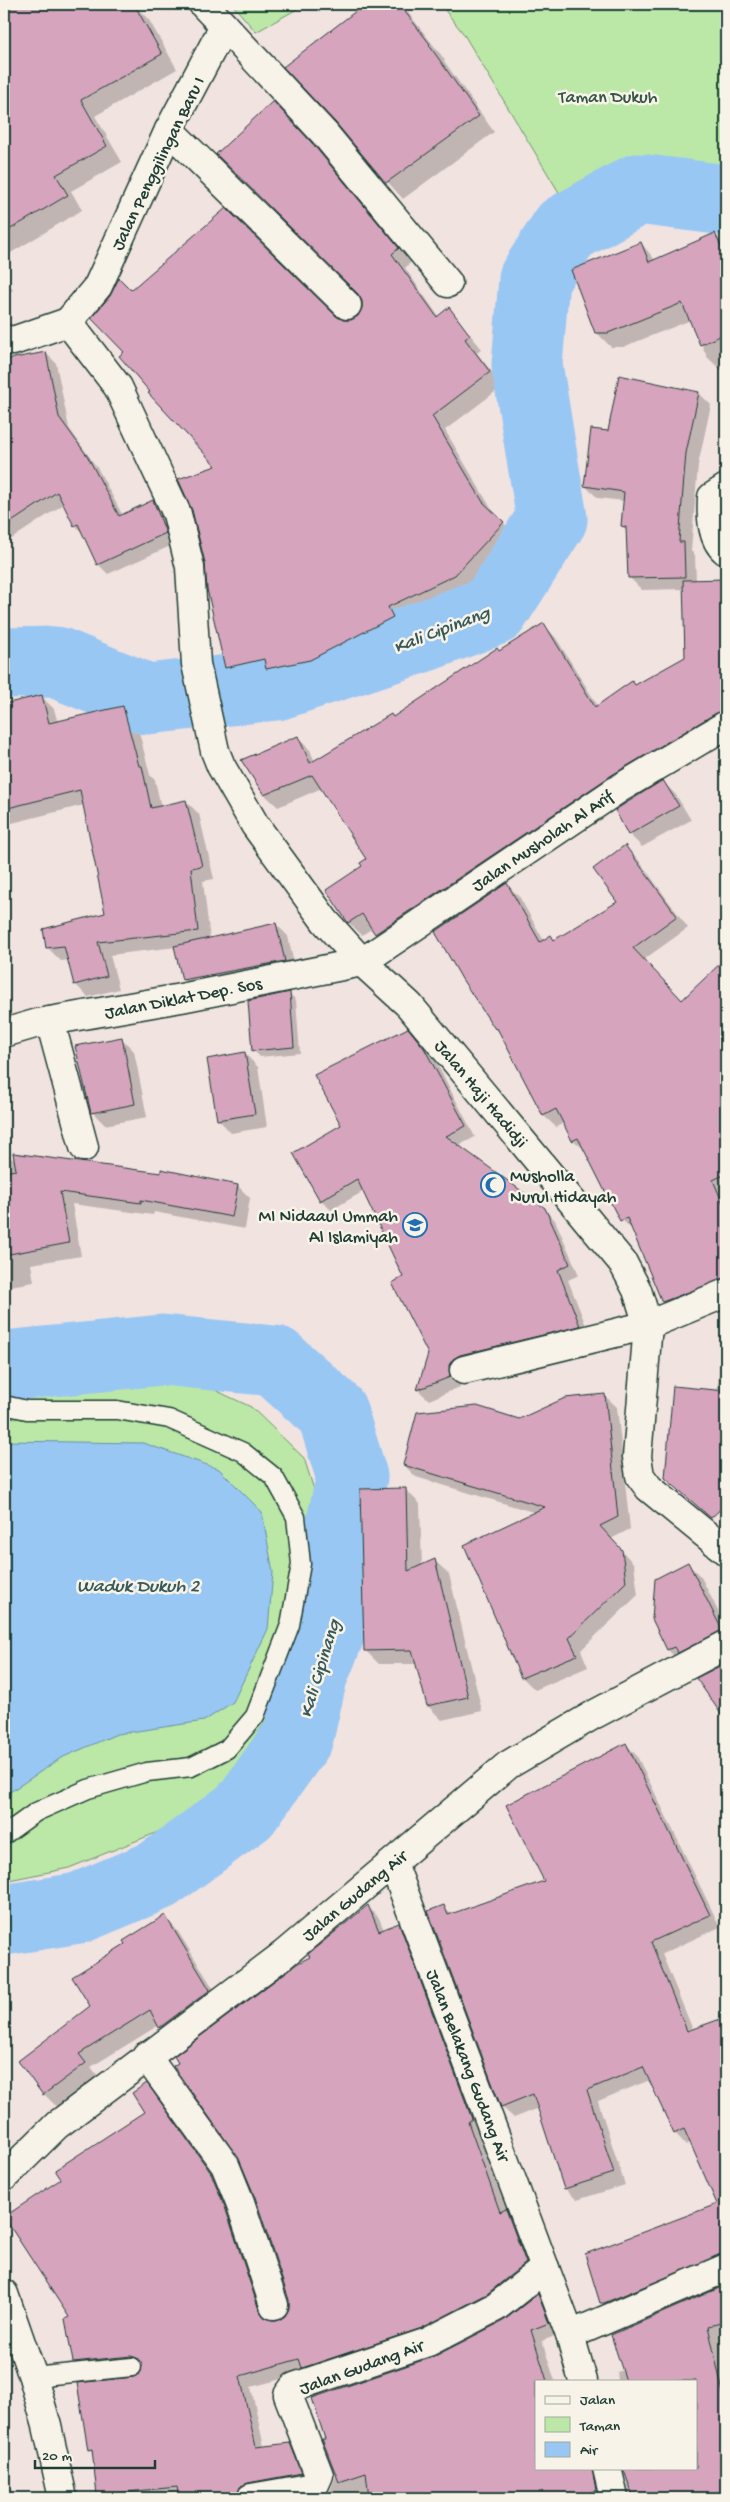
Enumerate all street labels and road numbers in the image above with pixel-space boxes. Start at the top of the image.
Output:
street label: Jalan Penggilingan Baru I [108,74,210,254]
street label: Jalan Musholah Al Arif [469,786,619,897]
street label: Jalan Diklat Dep. Sos [103,974,265,1025]
street label: Jalan Haji Hadidji [429,1036,531,1153]
street label: Jalan Gudang Air [299,1846,414,1947]
street label: Jalan Belakang Gudang Air [420,1967,514,2166]
street label: Jalan Gudang Air [297,2336,428,2401]

